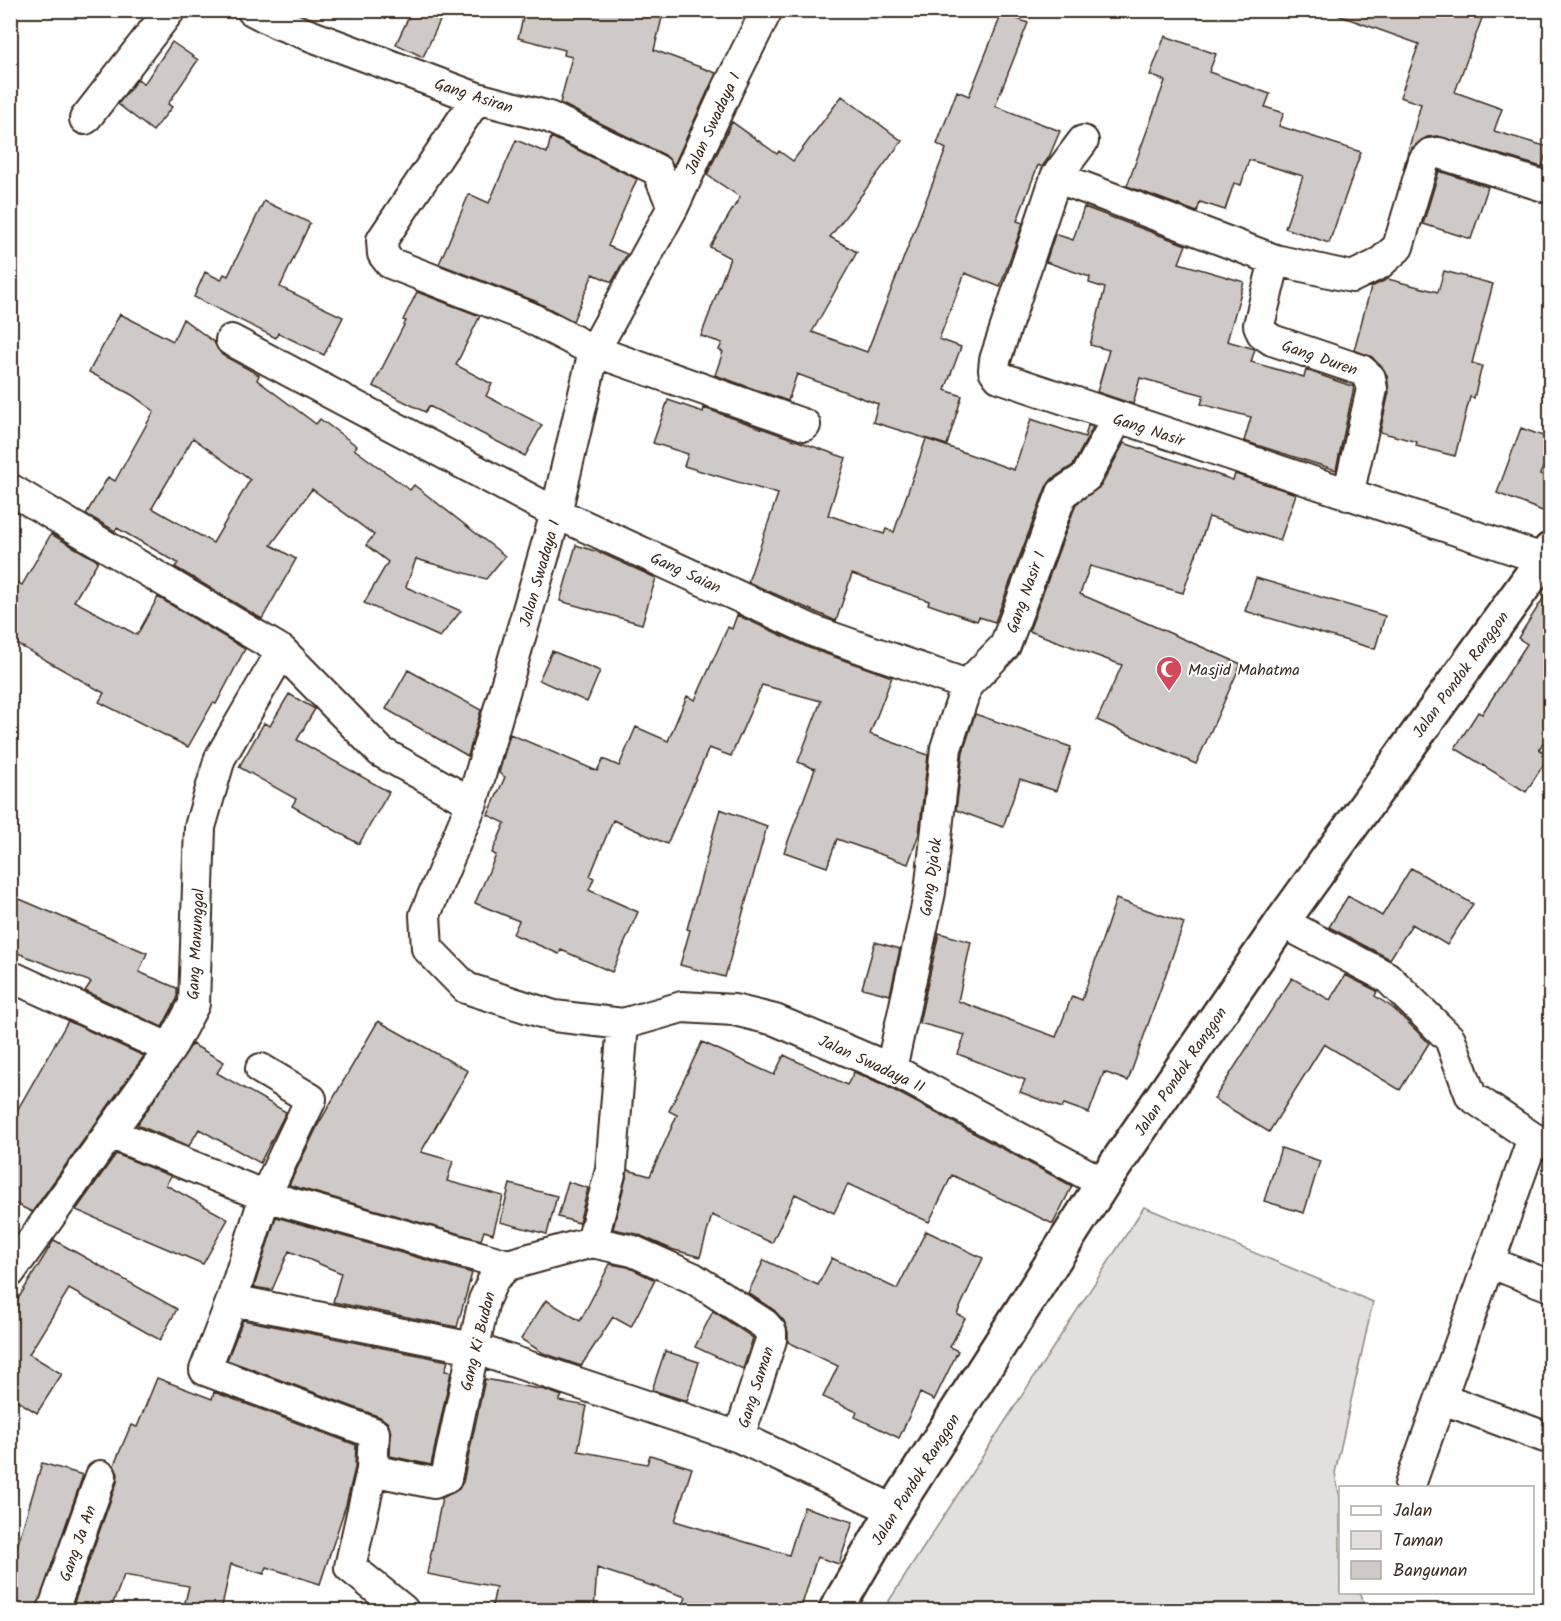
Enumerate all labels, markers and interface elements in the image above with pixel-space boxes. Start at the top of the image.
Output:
street label: Jalan Swadaya I [679,68,748,179]
street label: Gang Asiran [431,72,516,121]
street label: Gang Duren [1278,334,1361,383]
street label: Gang Nasir [1109,407,1189,454]
street label: Jalan Swadaya I [513,517,568,630]
street label: Gang Saian [646,546,725,601]
street label: Gang Nasir I [1000,548,1053,637]
street label: Jalan Pondok Ranggon [1407,606,1516,743]
mosque icon: Masjid Mahatma [1154,654,1184,692]
place label: Masjid Mahatma [1188,658,1300,683]
street label: Gang Dja'ok [914,836,949,918]
street label: Gang Manunggal [181,888,212,1000]
street label: Jalan Pondok Ranggon [1129,1002,1234,1142]
street label: Jalan Swadaya II [814,1029,929,1100]
street label: Gang Ki Budan [454,1289,503,1394]
street label: Gang Saman [731,1343,781,1432]
street label: Jalan Pondok Ranggon [866,1409,967,1551]
legend [1339,1486,1534,1594]
text: Jalan [1393,1497,1432,1526]
street label: Gang Ja An [53,1502,104,1585]
text: Taman [1393,1527,1443,1556]
text: Bangunan [1393,1557,1467,1586]

